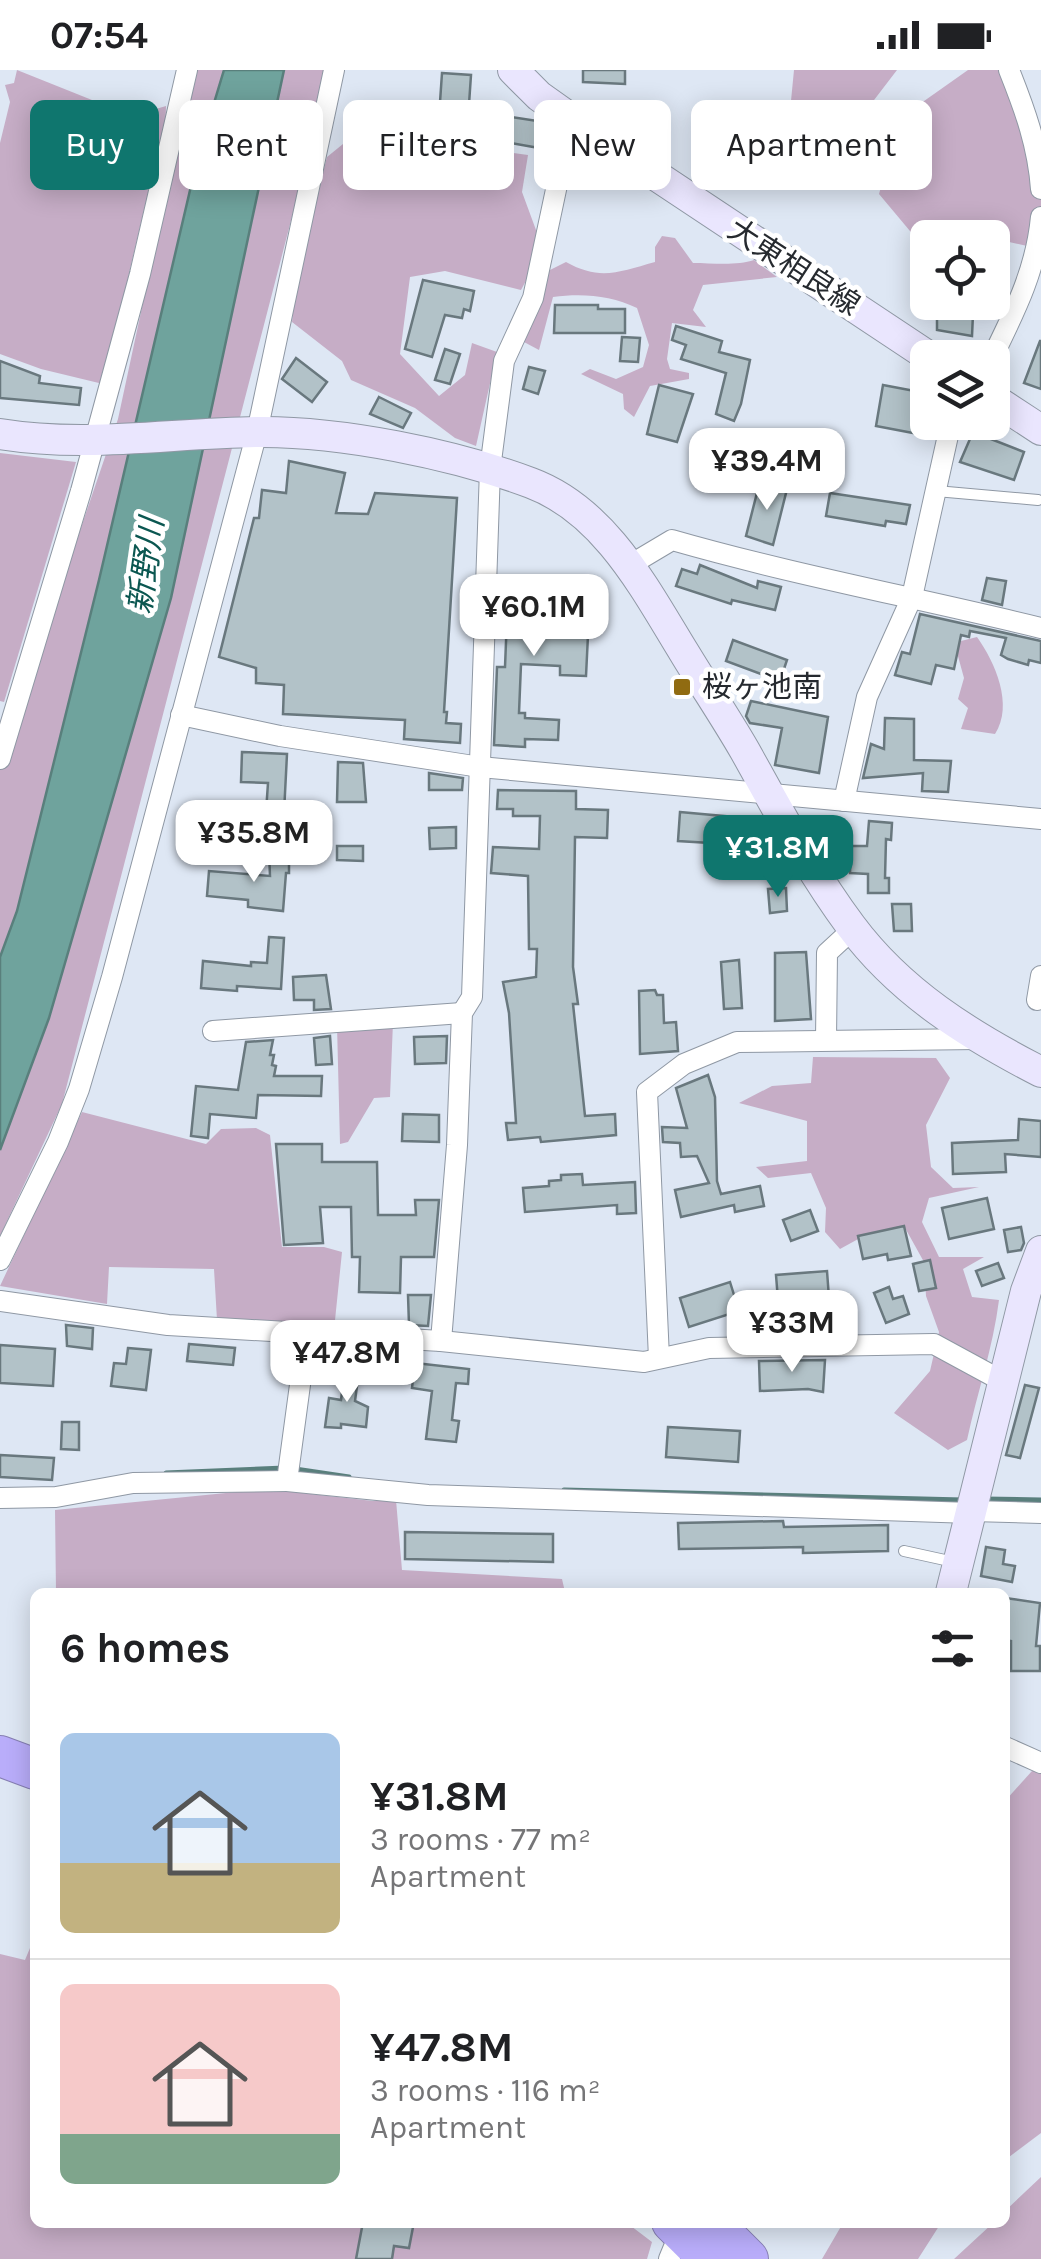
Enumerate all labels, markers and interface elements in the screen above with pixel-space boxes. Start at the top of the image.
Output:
text: 07:54 [50,13,148,58]
chip: Buy [30,100,159,190]
chip: Rent [179,100,323,190]
chip: Filters [343,100,514,190]
chip: New [534,100,671,190]
chip: Apartment [691,100,932,190]
street label: 大東相良線 [721,211,867,323]
map controls [910,220,1010,440]
button: locate [910,220,1010,320]
button: layers [910,340,1010,440]
pin: ¥39.4M [686,428,848,513]
text: ¥39.4M [711,442,823,479]
water label: 新野川 [121,513,171,616]
pin: ¥60.1M [453,574,615,659]
text: ¥60.1M [482,588,586,625]
place label: 桜ヶ池南 [702,669,822,705]
marker: 桜ヶ池南 [671,676,693,698]
pin: ¥35.8M [173,800,335,885]
text: ¥35.8M [198,814,310,851]
pin: ¥31.8M [697,815,859,900]
text: ¥31.8M [725,829,831,866]
pin: ¥33M [733,1290,851,1375]
text: ¥33M [749,1304,835,1341]
pin: ¥47.8M [266,1320,428,1405]
text: ¥47.8M [292,1334,402,1371]
icon: filters [925,1621,980,1676]
text: 6 homes [60,1623,230,1673]
text: ¥31.8M [370,1771,509,1821]
icon: home [140,1773,260,1893]
text: 3 rooms · 77 m² [370,1821,591,1858]
text: Apartment [370,1858,526,1895]
text: ¥47.8M [370,2022,513,2072]
icon: home [140,2024,260,2144]
text: 3 rooms · 116 m² [370,2072,601,2109]
text: Apartment [370,2109,526,2146]

